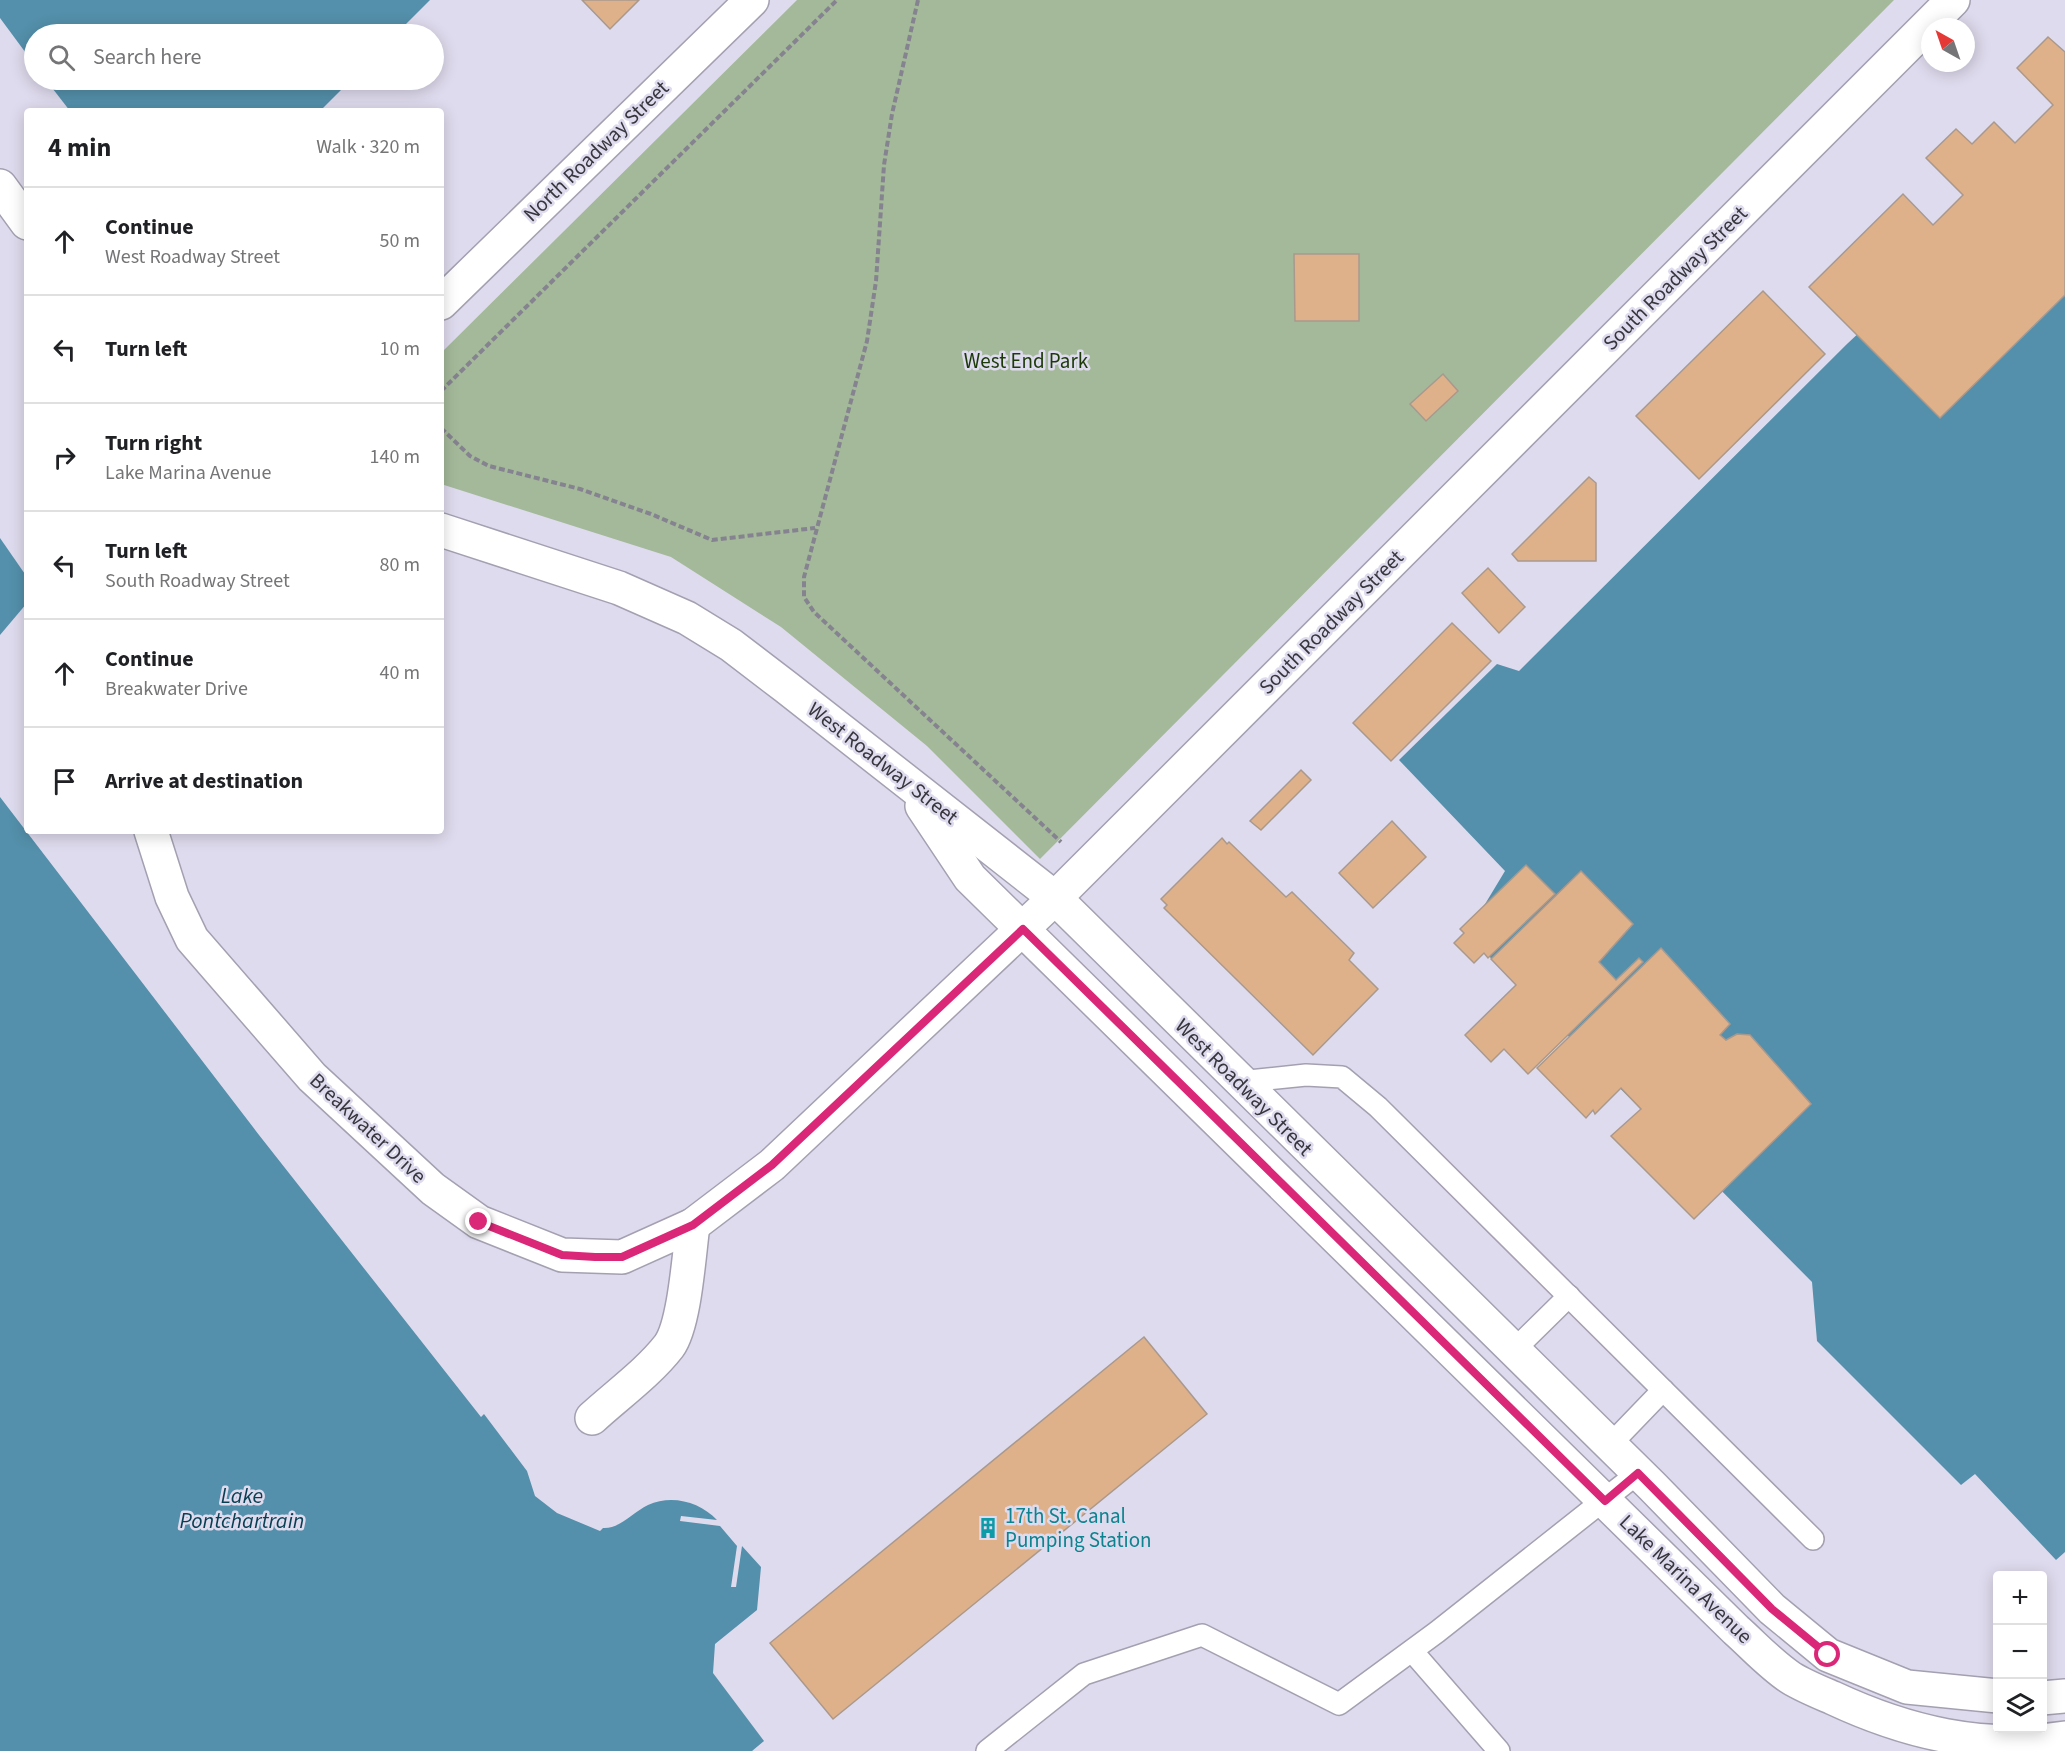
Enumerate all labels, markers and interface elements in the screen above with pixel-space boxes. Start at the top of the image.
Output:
north arrow [1921,18,1975,72]
search box [24,24,444,90]
icon: search [45,41,78,74]
text: Search here [93,41,201,73]
street label: North Roadway Street [516,73,676,229]
text: 4 min [48,129,111,166]
text: Walk · 320 m [316,133,420,161]
street label: South Roadway Street [1596,199,1754,357]
text: Continue [105,211,194,243]
icon: ahead [48,225,81,258]
text: 50 m [380,227,420,255]
text: West Roadway Street [105,243,280,271]
icon: left [48,333,81,366]
text: Turn left [105,333,187,365]
text: 10 m [380,335,420,363]
park label: West End Park [964,346,1089,376]
text: Turn right [105,427,202,459]
icon: right [48,441,81,474]
text: 140 m [370,443,420,471]
text: Lake Marina Avenue [105,459,271,487]
text: Turn left [105,535,187,567]
street label: South Roadway Street [1252,543,1410,701]
icon: left [48,549,81,582]
text: 80 m [380,551,420,579]
text: South Roadway Street [105,567,290,595]
text: Continue [105,643,194,675]
icon: ahead [48,657,81,690]
text: 40 m [380,659,420,687]
text: Breakwater Drive [105,675,248,703]
street label: West Roadway Street [801,695,965,831]
icon: arrive [48,765,81,798]
text: Arrive at destination [105,765,303,797]
street label: West Roadway Street [1168,1011,1320,1163]
street label: Breakwater Drive [303,1066,433,1190]
route end [465,1208,491,1234]
water label: Lake Pontchartrain [180,1480,304,1537]
place label: 17th St. Canal Pumping Station [1005,1501,1152,1555]
street label: Lake Marina Avenue [1613,1508,1759,1650]
building icon: 17th St. Canal Pumping Station [976,1516,1000,1540]
map controls [1993,1571,2047,1733]
button: + [1993,1571,2047,1625]
button: − [1993,1625,2047,1679]
route start [1814,1641,1840,1667]
button: layers [1993,1679,2047,1733]

